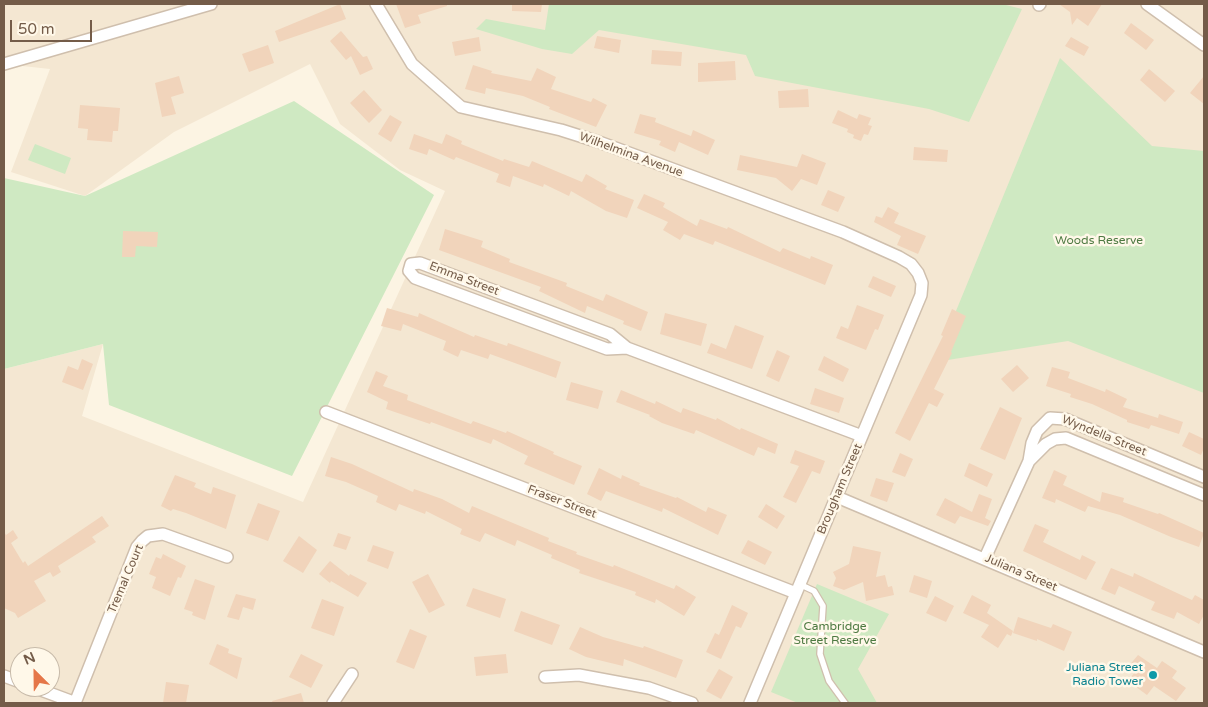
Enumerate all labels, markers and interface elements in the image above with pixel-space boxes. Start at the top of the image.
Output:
scale bar [12,10,95,42]
text: 50 m [18,20,55,38]
street label: Wilhelmina Avenue [577,130,685,180]
park label: Woods Reserve [1055,234,1143,248]
street label: Emma Street [427,259,501,299]
street label: Wyndella Street [1059,412,1149,460]
street label: Brougham Street [814,441,866,537]
street label: Fraser Street [525,482,599,522]
street label: Tremal Court [105,542,147,616]
street label: Juliana Street [983,551,1059,595]
park label: Cambridge Street Reserve [794,620,876,648]
north arrow [10,647,60,697]
text: N [21,649,38,669]
place label: Juliana Street Radio Tower [1066,661,1143,689]
marker: Juliana Street Radio Tower [1147,669,1159,681]

